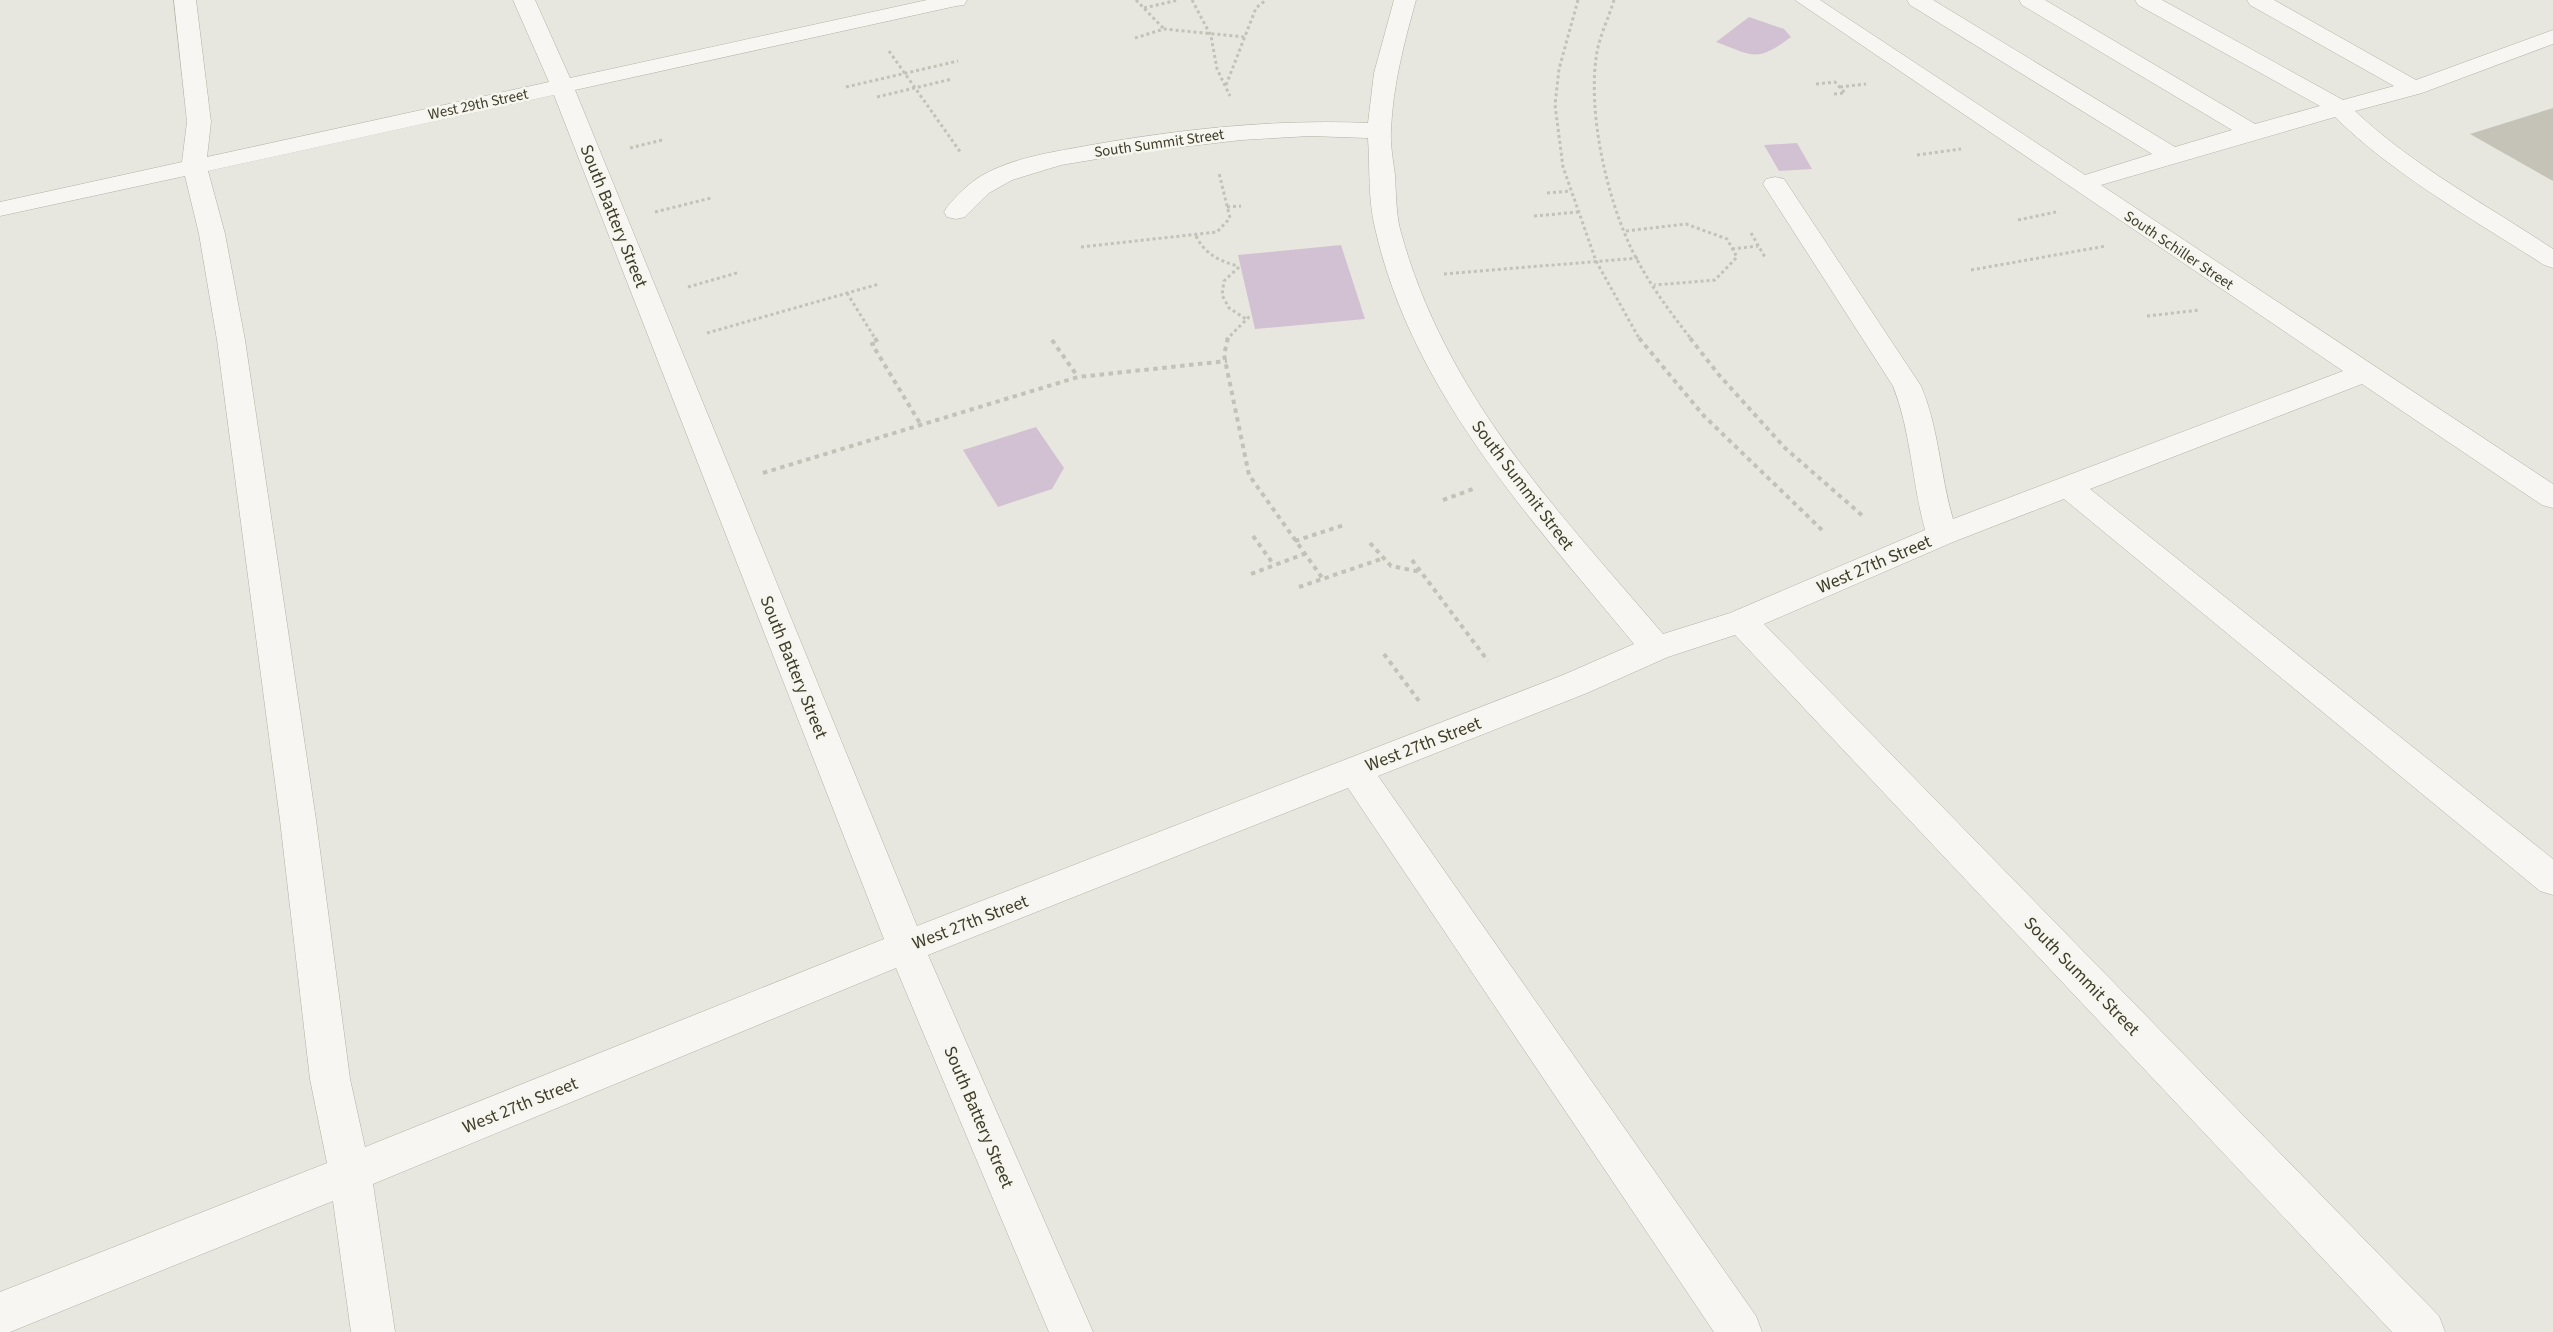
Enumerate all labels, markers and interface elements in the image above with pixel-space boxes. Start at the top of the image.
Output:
street label: West 29th Street [426,84,530,125]
street label: South Summit Street [1093,124,1225,163]
street label: South Battery Street [573,141,654,291]
street label: South Schiller Street [2120,206,2238,295]
street label: South Summit Street [1465,415,1580,556]
street label: West 27th Street [1813,529,1935,600]
street label: South Battery Street [753,592,834,742]
street label: West 27th Street [1362,711,1485,778]
street label: West 27th Street [909,889,1032,956]
street label: South Summit Street [2018,911,2145,1042]
street label: South Battery Street [937,1042,1020,1192]
street label: West 27th Street [459,1071,582,1140]

